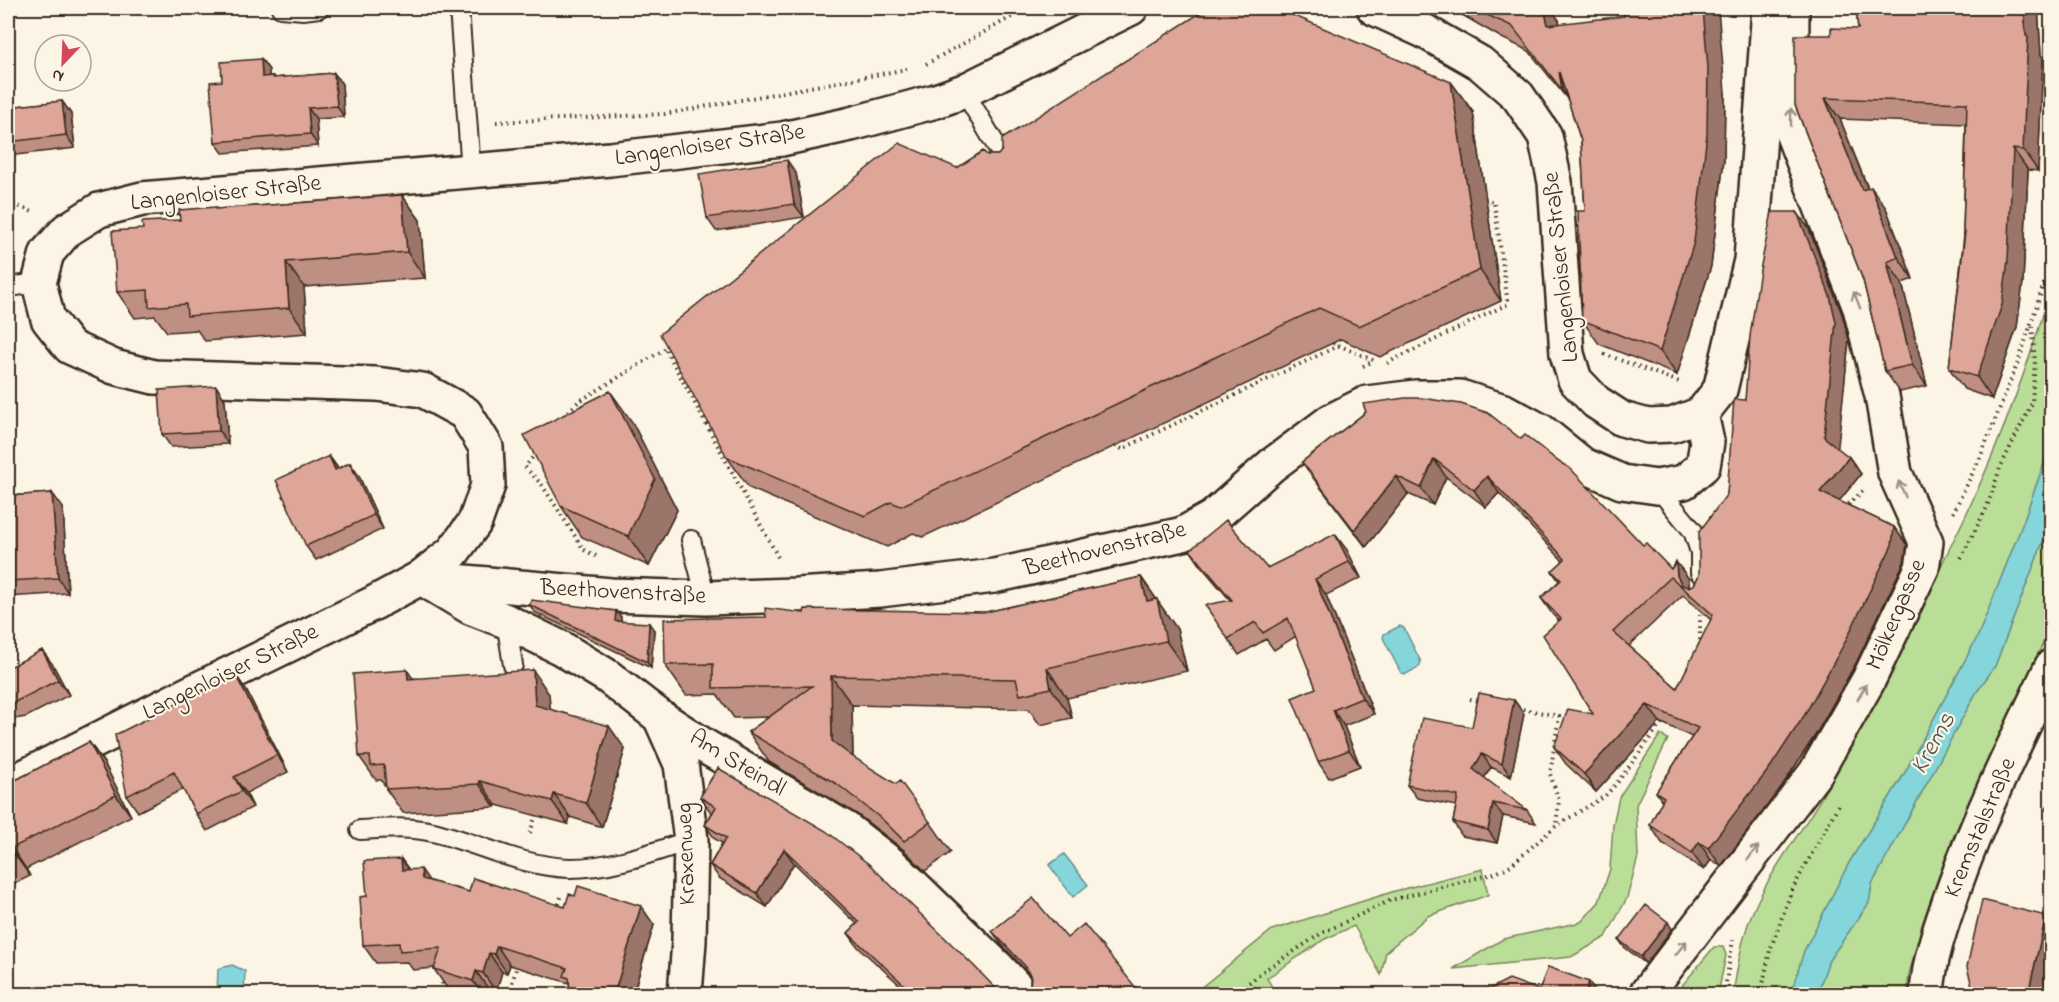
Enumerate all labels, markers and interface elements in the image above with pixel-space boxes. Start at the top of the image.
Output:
north arrow [33,33,93,93]
text: N [48,62,68,88]
one-way arrow [1785,108,1797,128]
street label: Langenloiser Straße [613,115,807,177]
street label: Langenloiser Straße [129,167,323,221]
street label: Langenloiser Straße [1535,170,1589,364]
one-way arrow [1851,291,1862,309]
one-way arrow [1895,480,1907,498]
street label: Beethovenstraße [1019,513,1190,587]
street label: Mölkergasse [1858,554,1936,676]
street label: Beethovenstraße [538,571,707,615]
street label: Langenloiser Straße [137,615,325,731]
one-way arrow [1856,684,1868,701]
water label: Krems [1901,705,1967,782]
street label: Am Steindl [682,721,792,807]
street label: Kremstalstraße [1936,752,2026,904]
street label: Kraxenweg [668,802,706,906]
one-way arrow [1747,846,1760,862]
one-way arrow [1674,940,1687,956]

